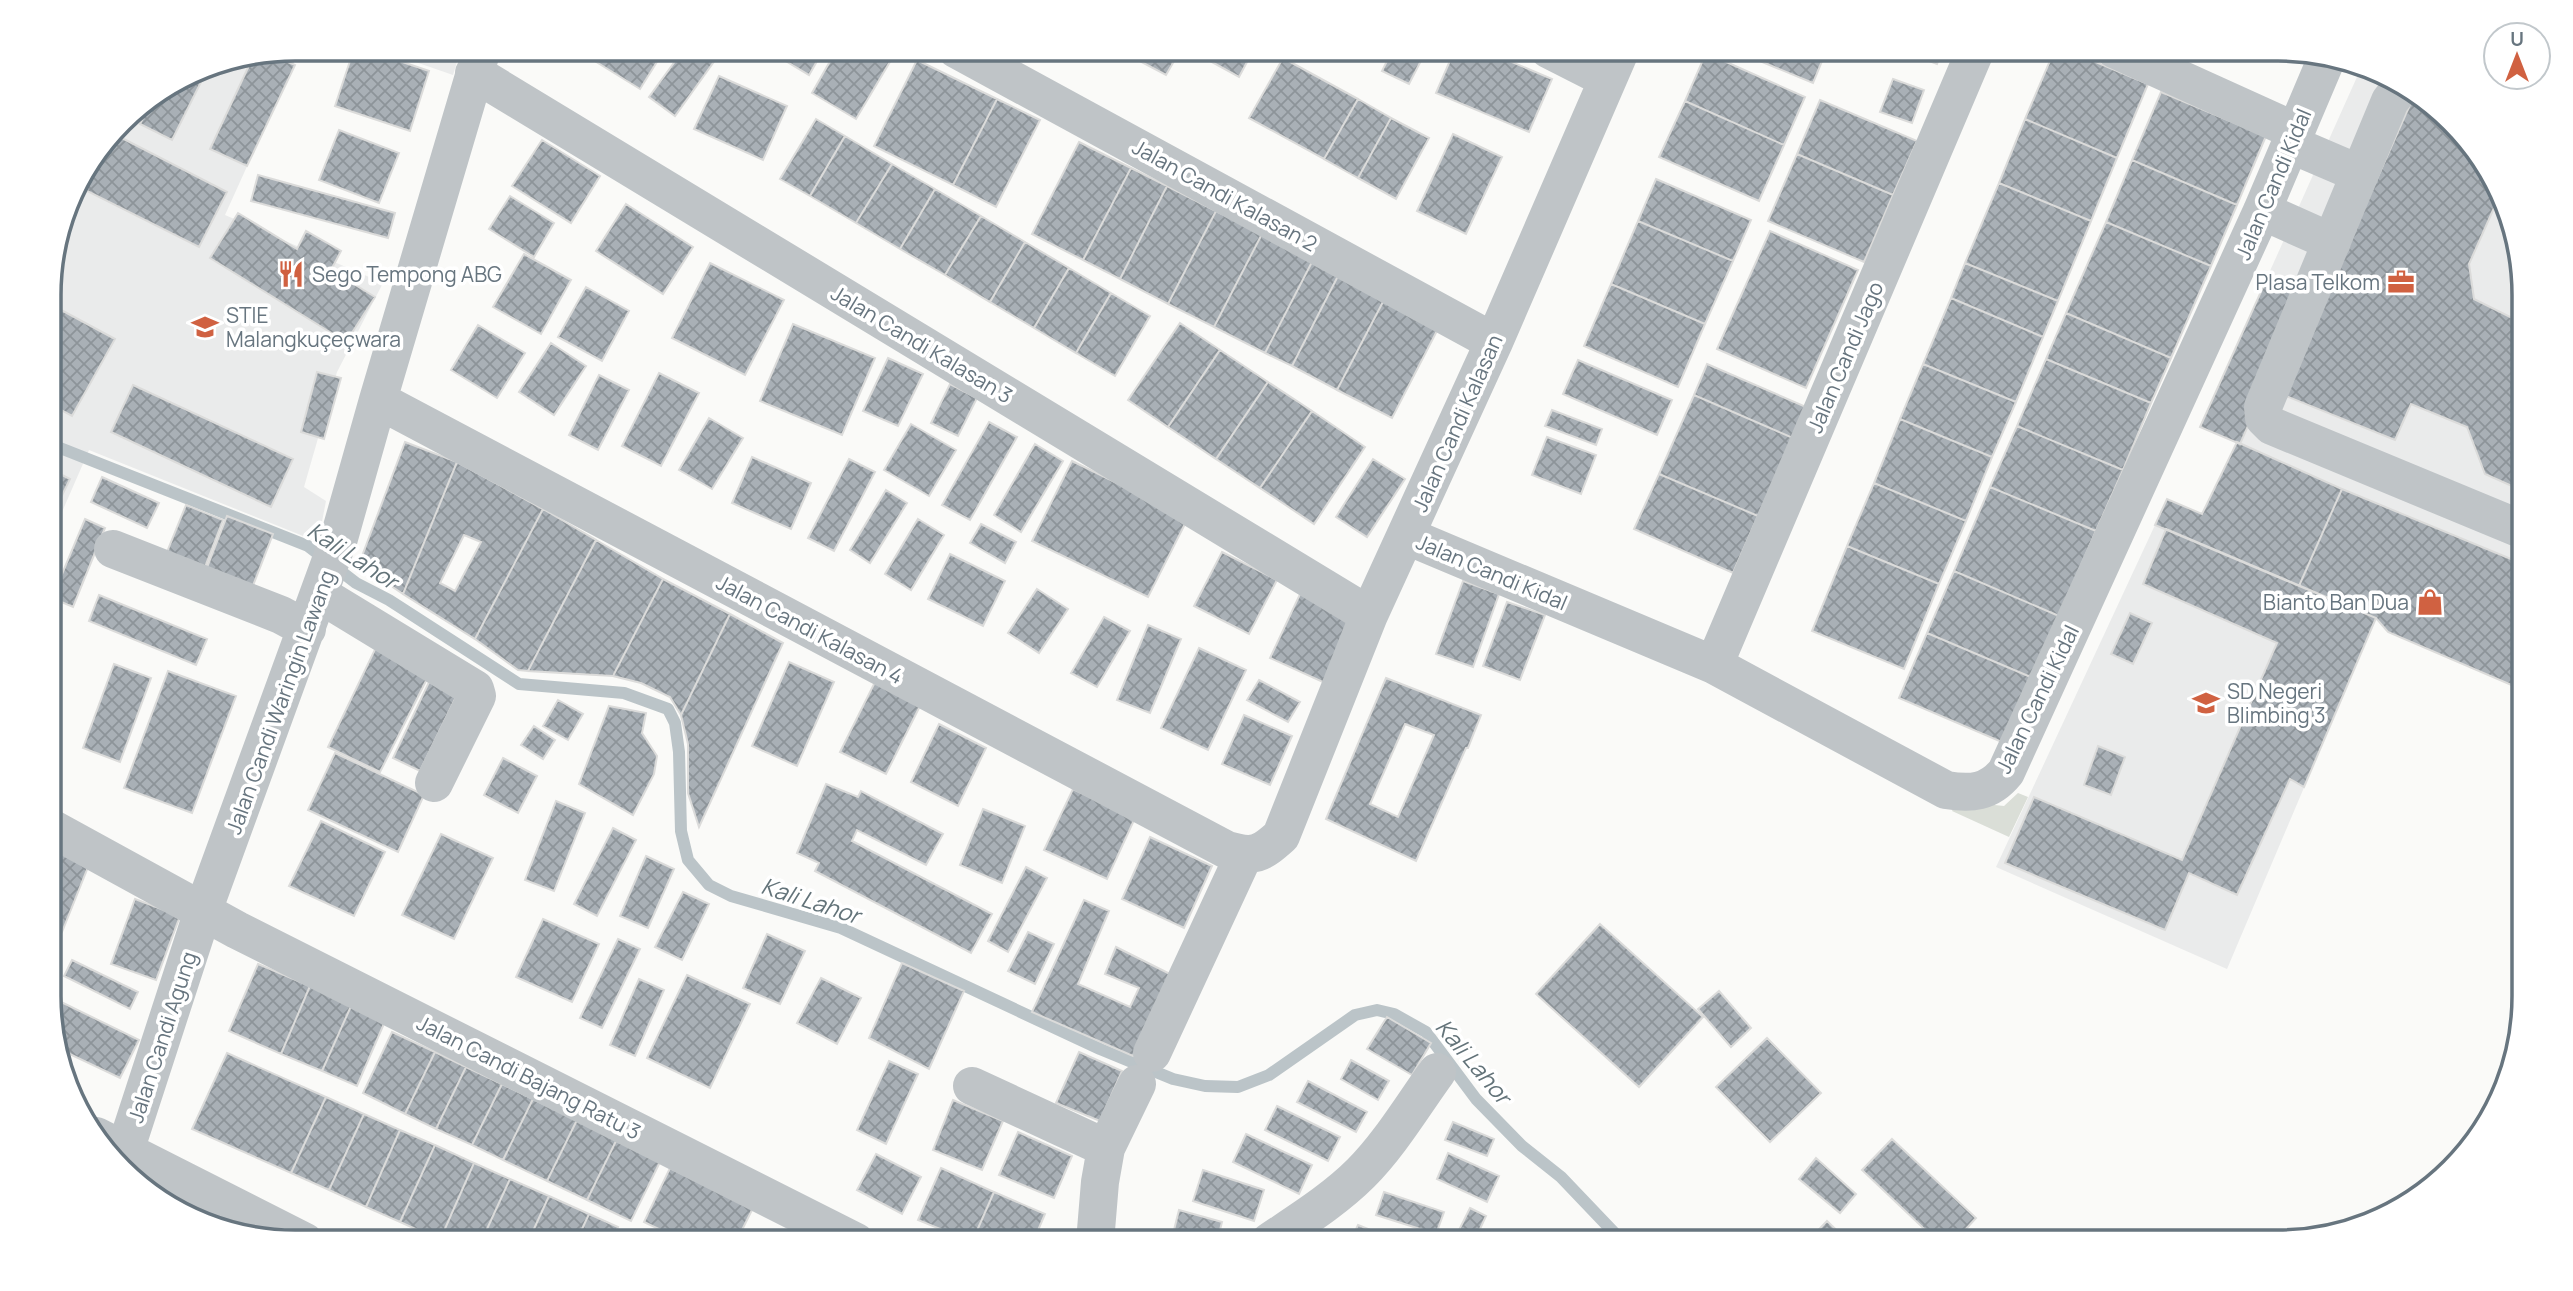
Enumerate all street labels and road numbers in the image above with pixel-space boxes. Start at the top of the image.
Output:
street label: Jalan Candi Kidal [2229,104,2317,264]
street label: Jalan Candi Kalasan 2 [1128,132,1322,258]
street label: Jalan Candi Jago [1801,277,1889,437]
street label: Jalan Candi Kalasan 3 [826,279,1018,409]
street label: Jalan Candi Kalasan [1405,330,1509,516]
street label: Jalan Candi Kidal [1412,528,1572,616]
street label: Jalan Candi Waringin Lawang [219,566,341,838]
street label: Jalan Candi Kalasan 4 [712,568,908,690]
street label: Jalan Candi Kidal [1989,620,2085,778]
street label: Jalan Candi Agung [121,948,203,1126]
street label: Jalan Candi Bajang Ratu 3 [412,1008,646,1146]

